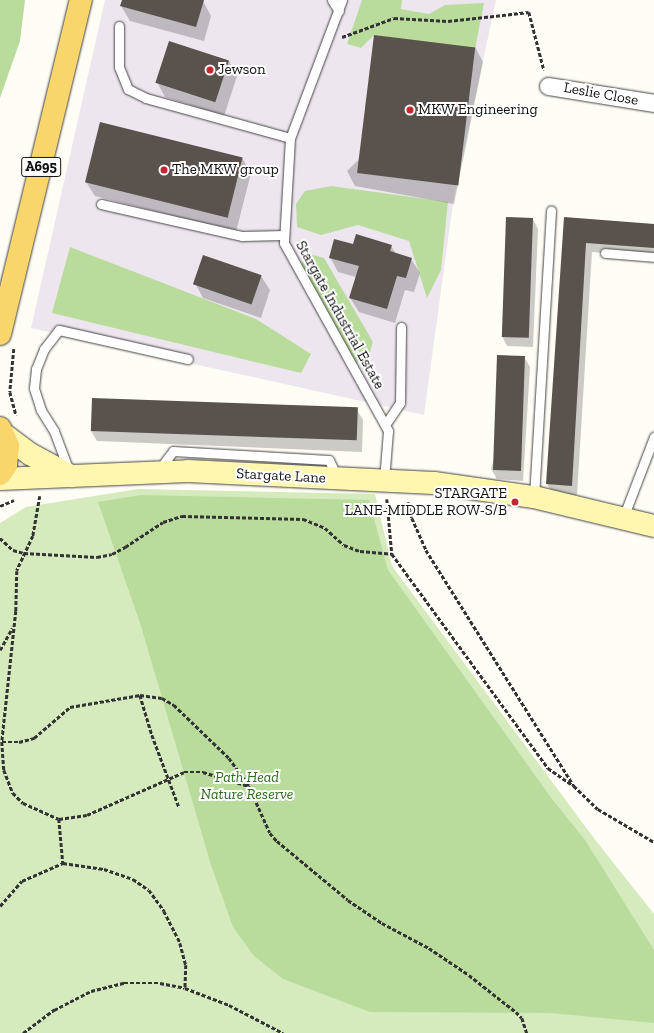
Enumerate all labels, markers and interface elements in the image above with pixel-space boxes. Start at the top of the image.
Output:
place label: Jewson [218,61,266,79]
marker: Jewson [205,65,215,75]
street label: Leslie Close [562,79,640,109]
place label: MKW Engineering [418,101,538,119]
marker: MKW Engineering [405,105,415,115]
road number: A695 [21,155,61,179]
place label: The MKW group [172,161,279,179]
marker: The MKW group [159,165,169,175]
street label: Stargate Industrial Estate [292,238,388,392]
street label: Stargate Lane [236,465,326,487]
place label: STARGATE LANE-MIDDLE ROW-S/B [345,484,507,519]
marker: STARGATE LANE-MIDDLE ROW-S/B [510,497,520,507]
park label: Path Head Nature Reserve [201,768,293,803]

